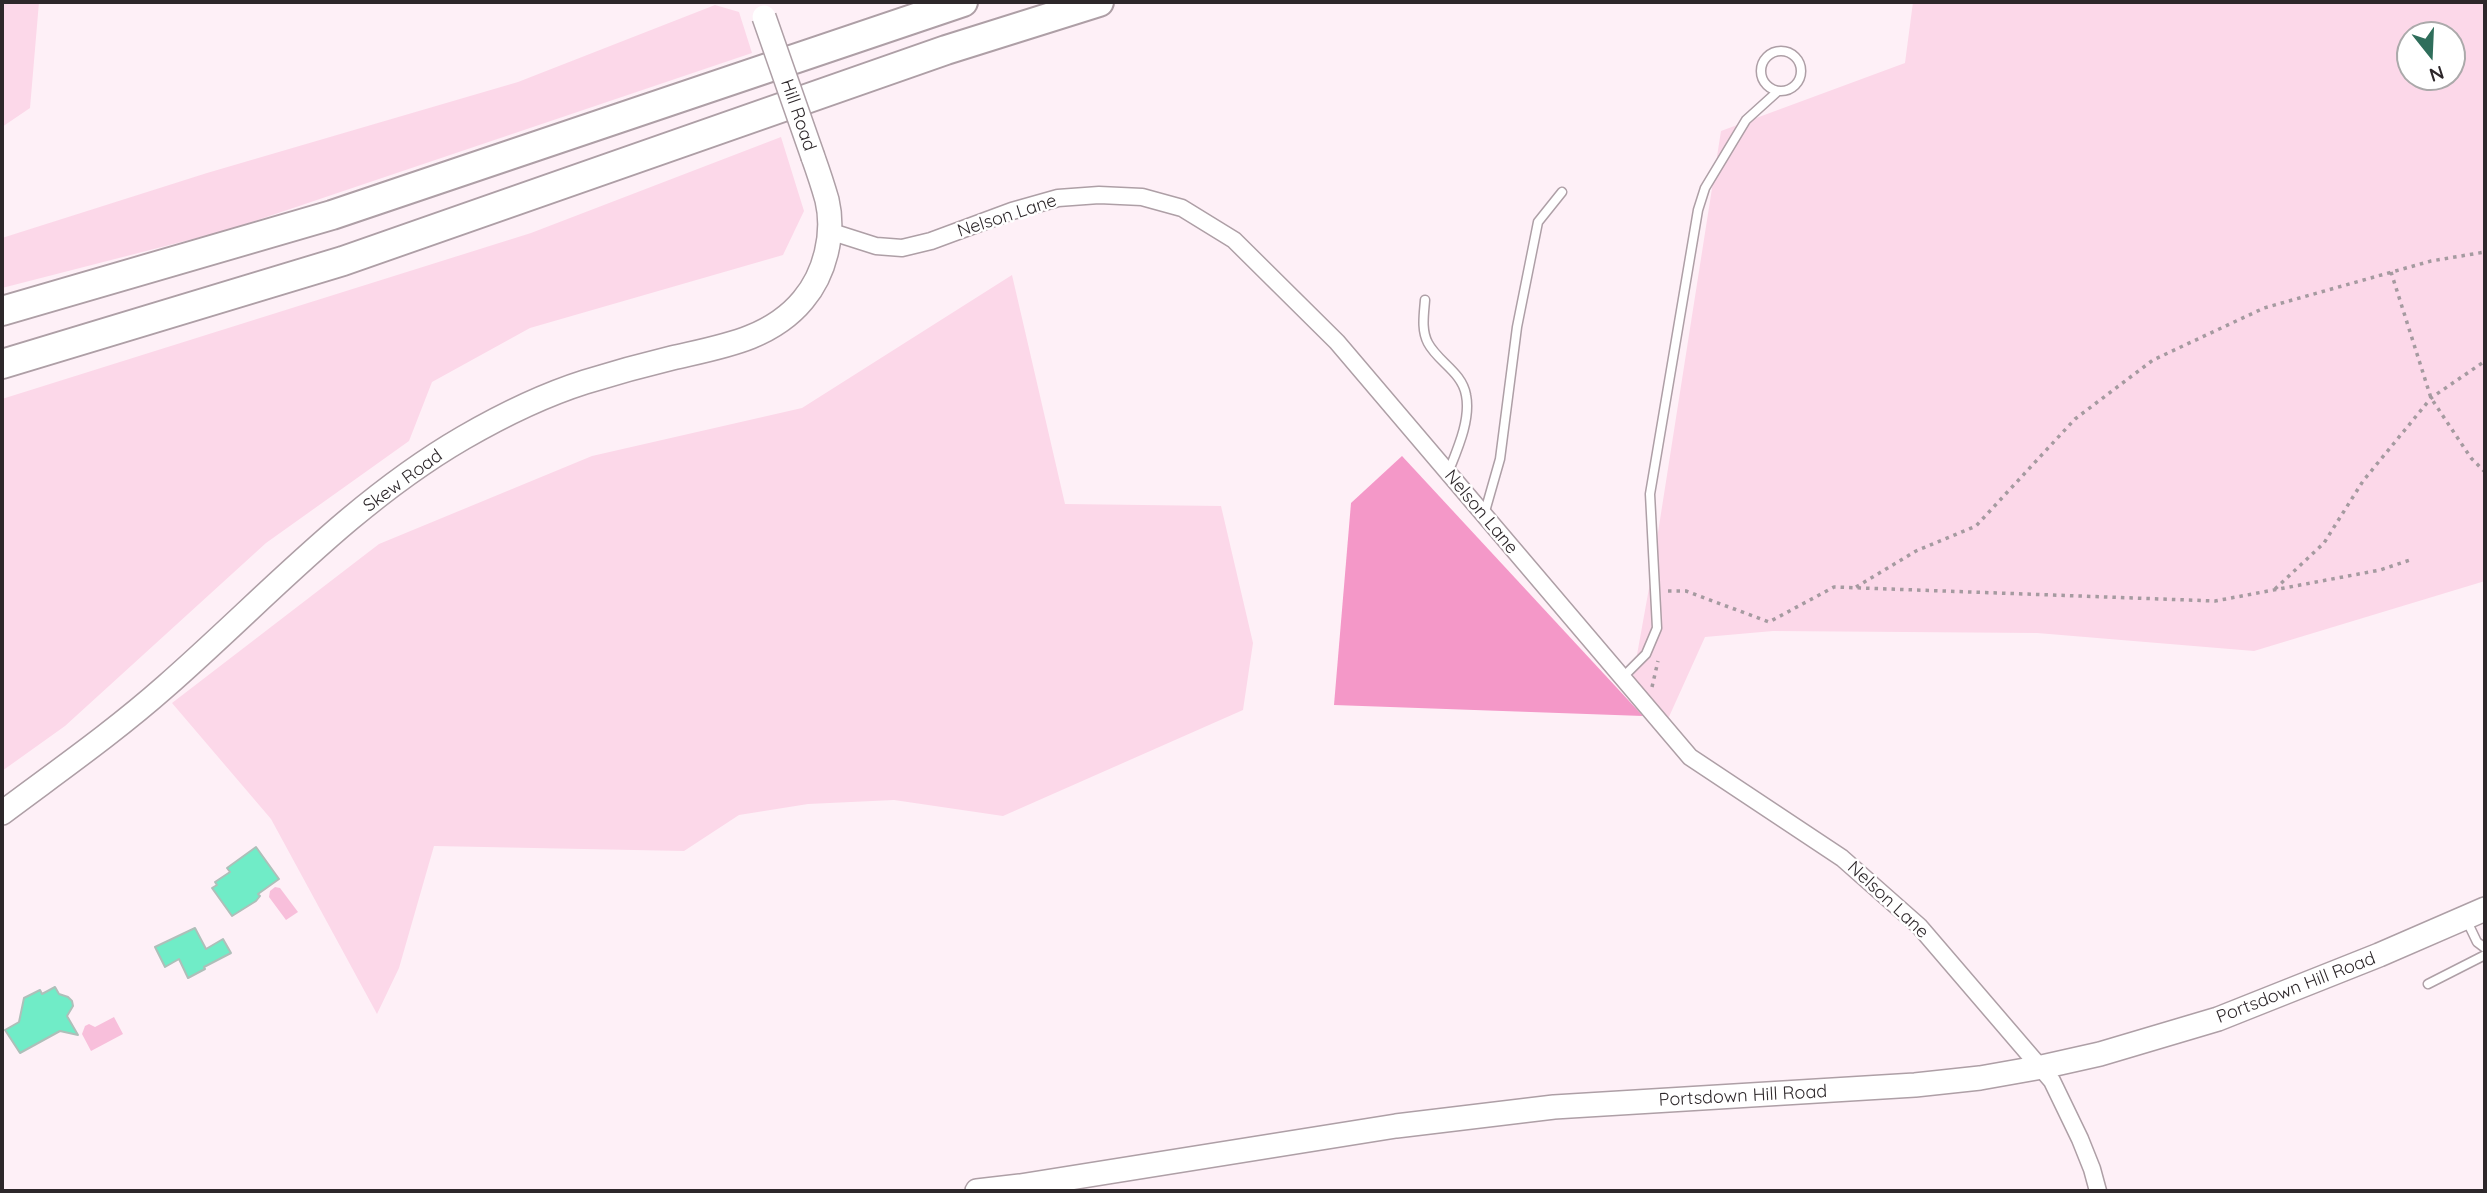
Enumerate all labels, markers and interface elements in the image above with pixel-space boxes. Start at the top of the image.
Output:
north arrow [2396,21,2466,91]
text: N [2427,60,2447,88]
street label: Hill Road [776,76,820,154]
street label: Nelson Lane [955,190,1059,242]
street label: Skew Road [359,445,447,517]
street label: Nelson Lane [1440,466,1522,558]
street label: Nelson Lane [1843,857,1933,943]
street label: Portsdown Hill Road [2213,948,2379,1028]
street label: Portsdown Hill Road [1658,1081,1828,1111]

